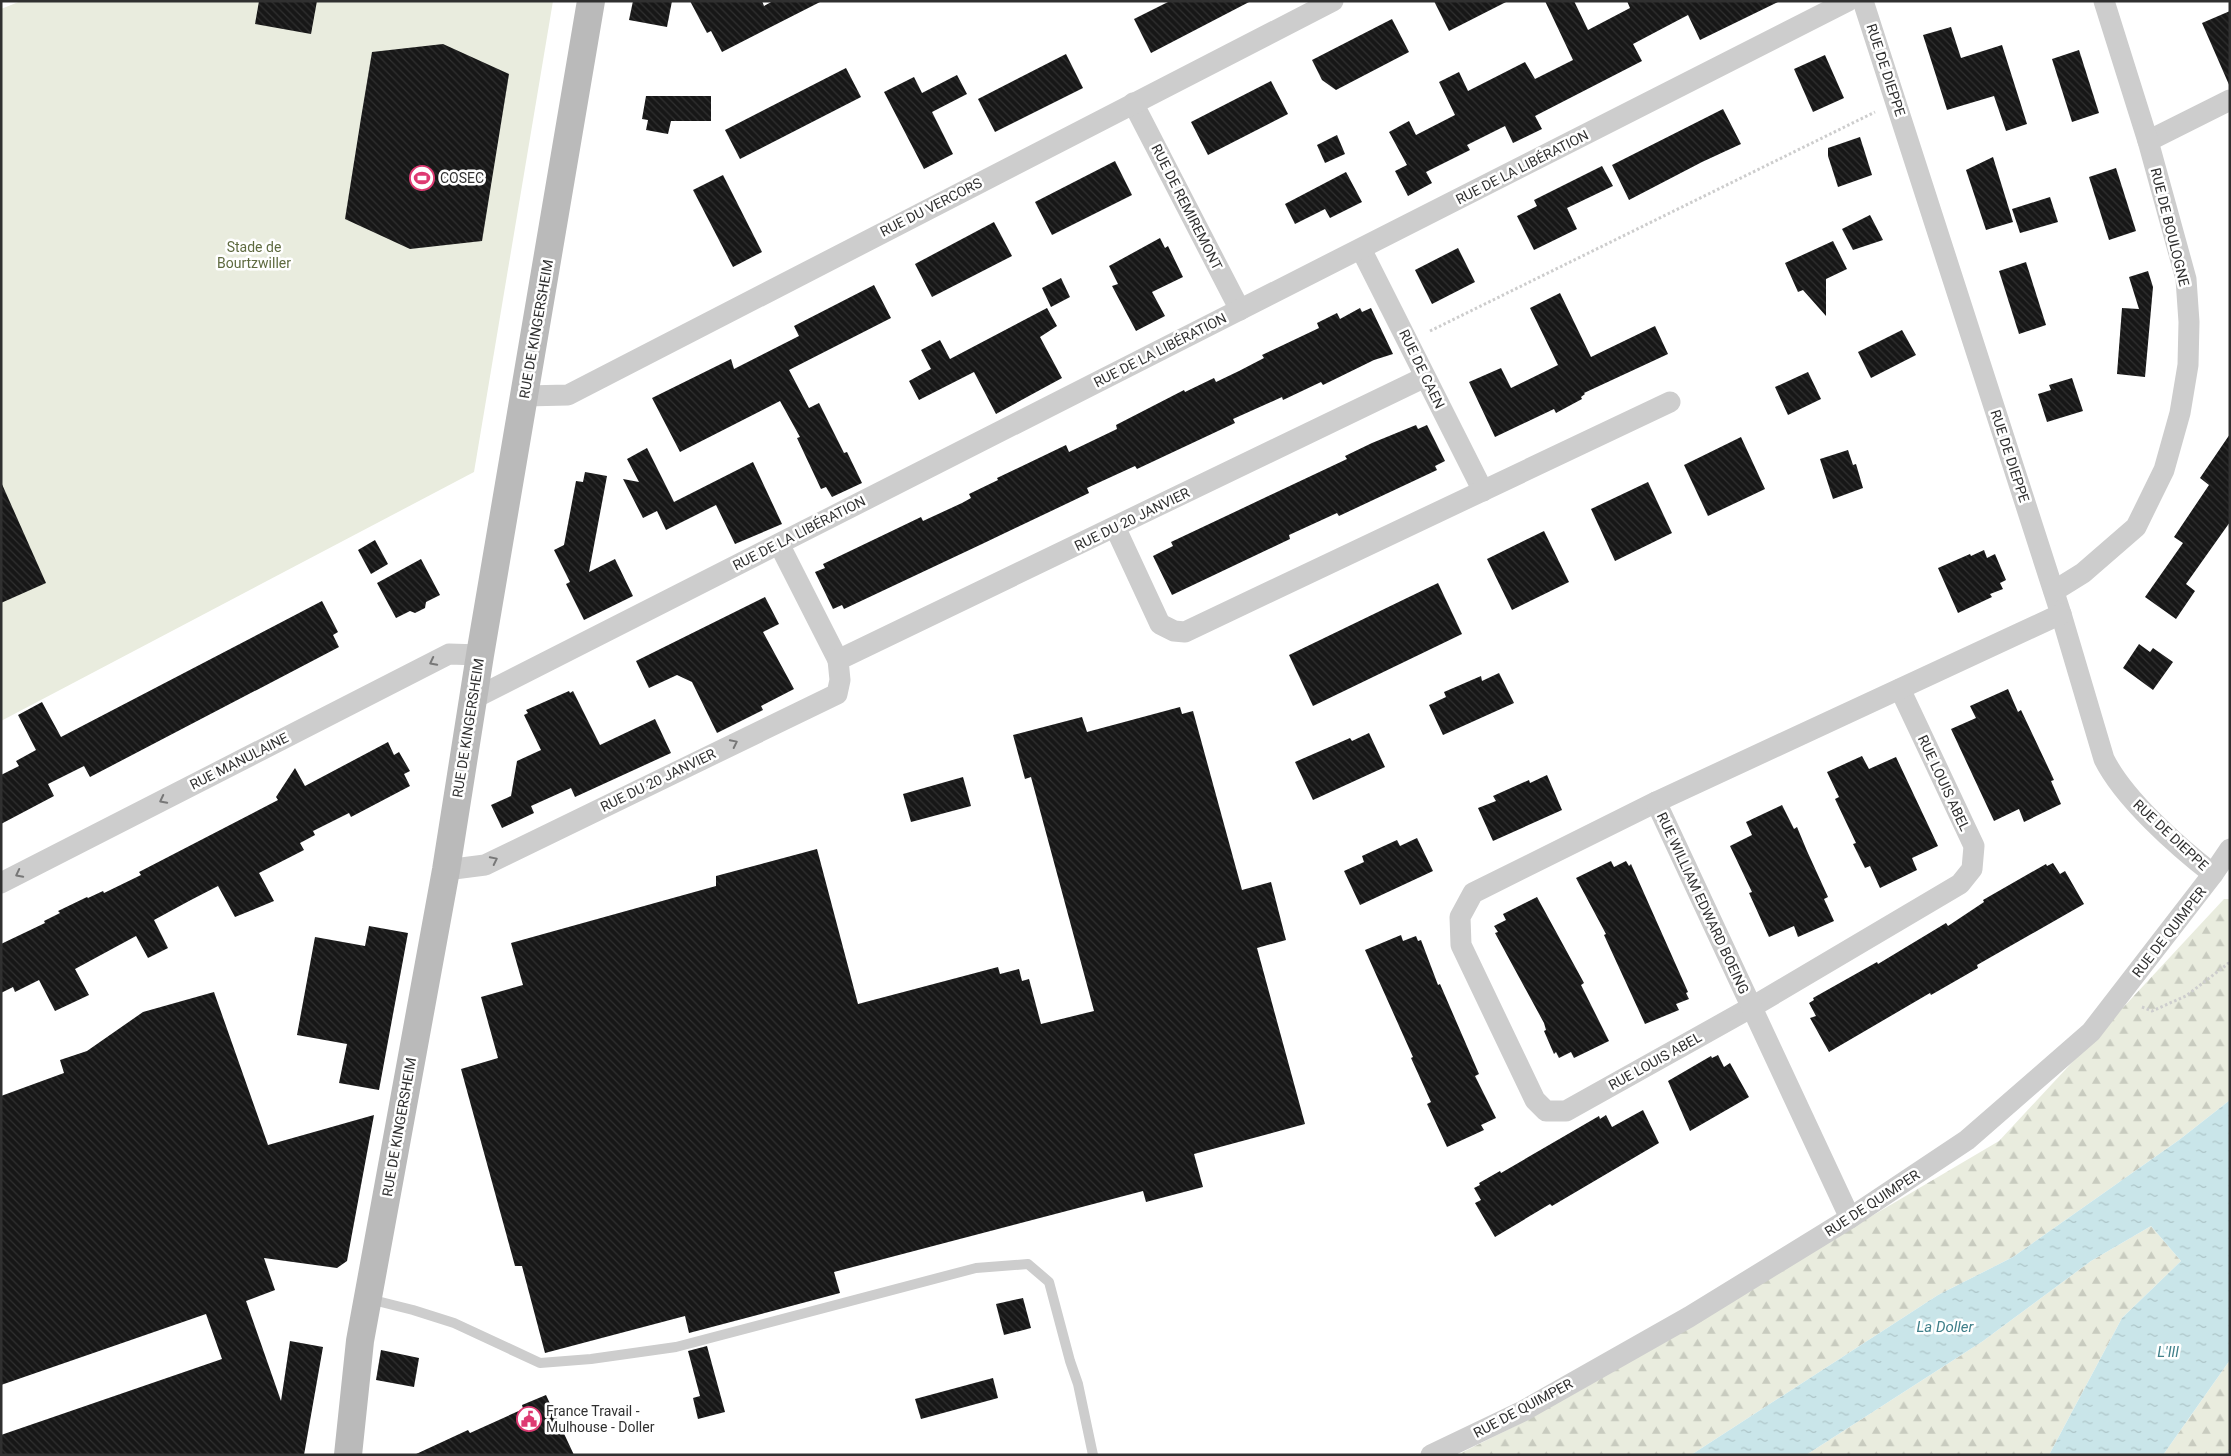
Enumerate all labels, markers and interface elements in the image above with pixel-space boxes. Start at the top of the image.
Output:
street label: RUE DE DIEPPE [1864,22,1909,118]
street label: RUE DE LA LIBÉRATION [1453,126,1591,207]
street label: RUE DE REMIREMONT [1148,141,1226,273]
sports icon: COSEC [409,165,435,191]
street label: RUE DE BOULOGNE [2148,166,2192,288]
place label: COSEC [440,170,484,186]
street label: RUE DU VERCORS [877,174,985,240]
park label: Stade de Bourtzwiller [217,239,291,271]
street label: RUE DE KINGERSHEIM [516,258,556,400]
street label: RUE DE LA LIBÉRATION [1091,309,1229,390]
street label: RUE DE CAEN [1396,327,1448,411]
street label: RUE DE DIEPPE [1988,408,2033,504]
street label: RUE DU 20 JANVIER [1072,484,1192,554]
street label: RUE DE LA LIBÉRATION [730,492,868,573]
one-way arrow [429,656,438,666]
street label: RUE DE KINGERSHEIM [449,657,487,799]
street label: RUE MANULAINE [187,729,291,793]
street label: RUE LOUIS ABEL [1915,733,1973,834]
one-way arrow [729,739,738,750]
street label: RUE DU 20 JANVIER [598,745,718,815]
one-way arrow [160,794,169,804]
street label: RUE DE DIEPPE [2130,796,2212,874]
street label: RUE WILLIAM EDWARD BOEING [1654,810,1752,996]
one-way arrow [489,856,498,867]
one-way arrow [15,868,24,878]
street label: RUE DE QUIMPER [2129,883,2209,980]
street label: RUE LOUIS ABEL [1606,1029,1705,1093]
street label: RUE DE KINGERSHEIM [379,1056,419,1198]
street label: RUE DE QUIMPER [1822,1166,1923,1240]
water label: La Doller [1916,1318,1975,1336]
water label: L'Ill [2157,1343,2179,1361]
street label: RUE DE QUIMPER [1471,1375,1576,1441]
place label: France Travail - Mulhouse - Doller [546,1403,655,1435]
public building icon: France Travail - Mulhouse - Doller [516,1406,542,1432]

